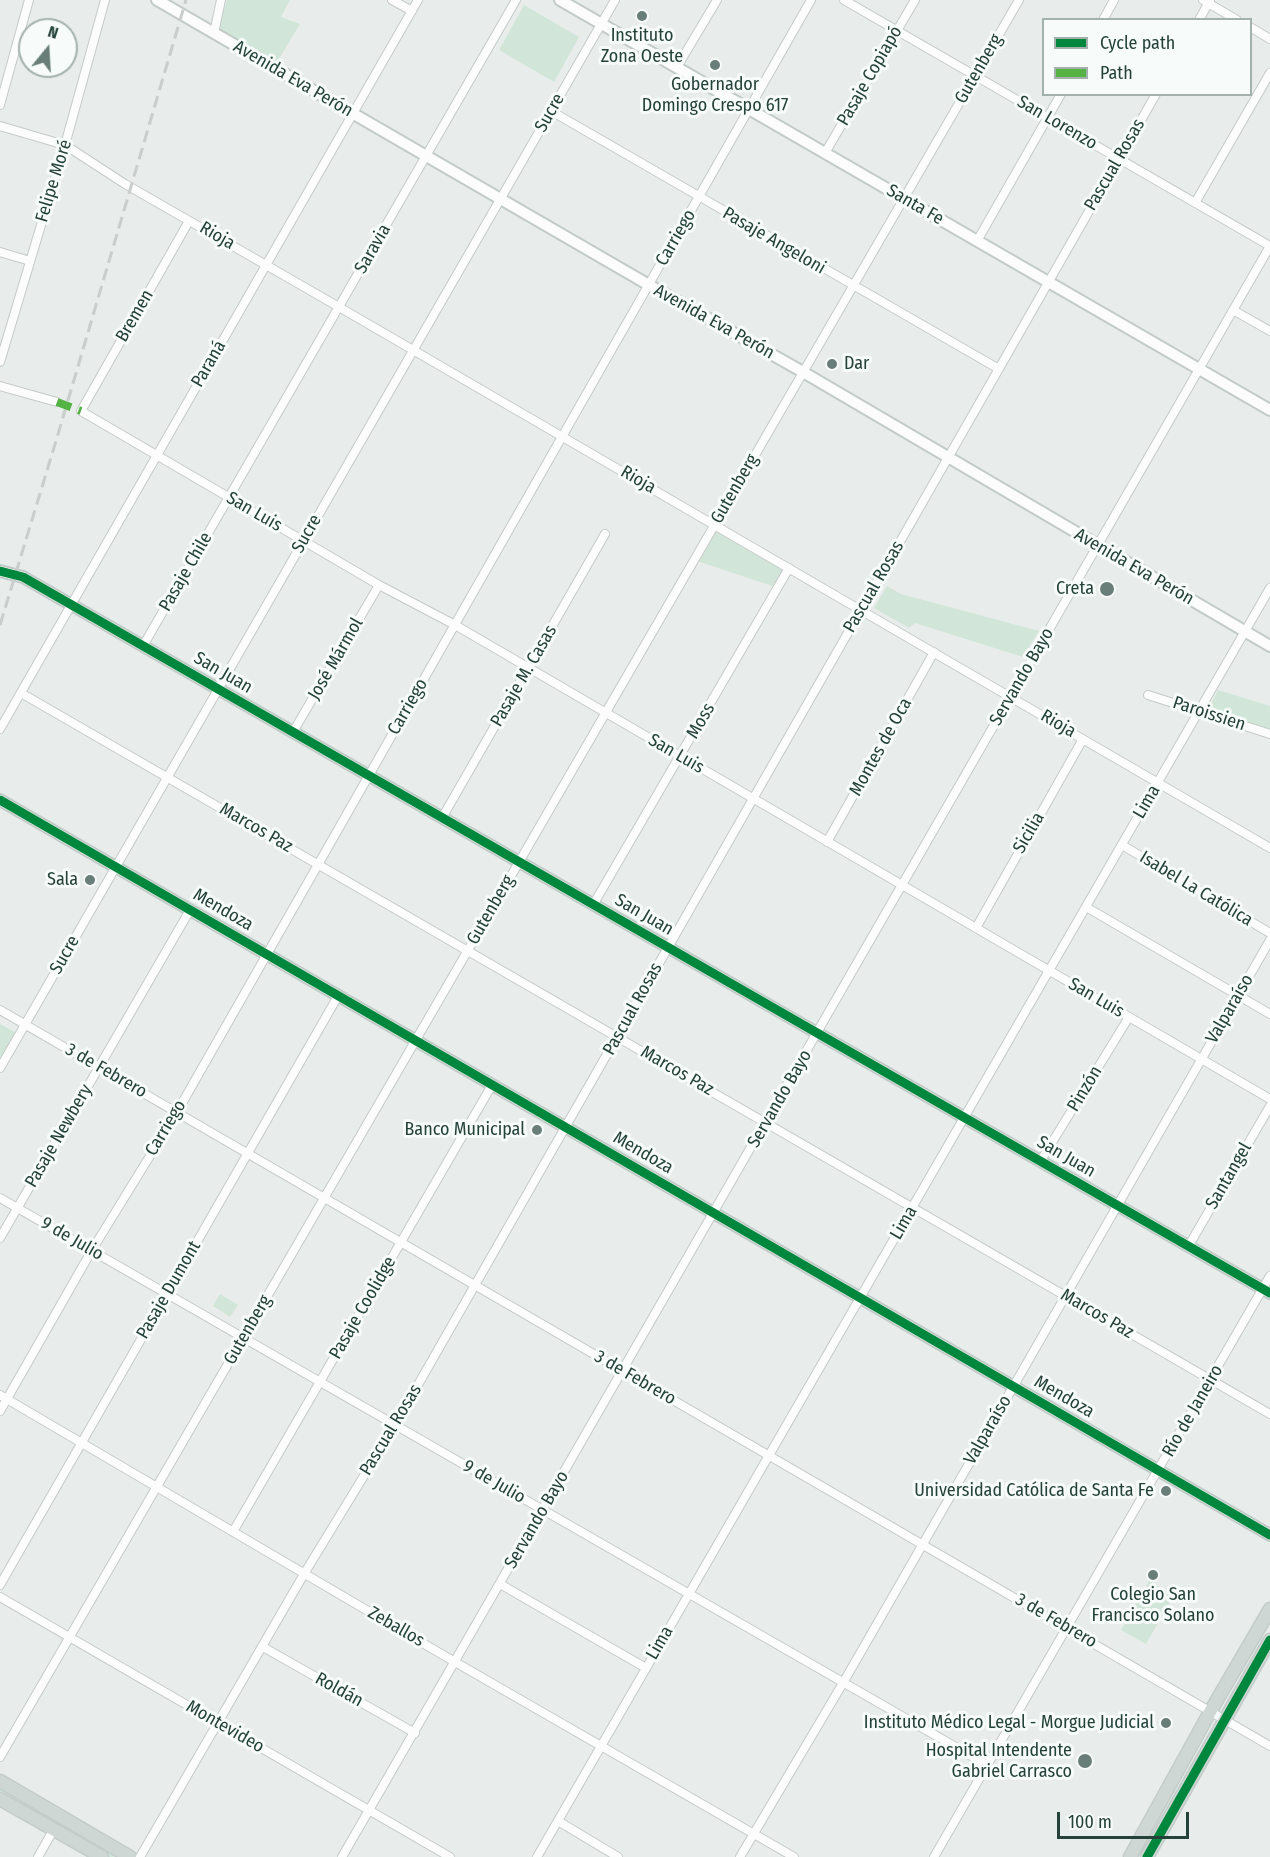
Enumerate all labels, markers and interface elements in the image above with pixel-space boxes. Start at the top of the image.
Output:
marker: Instituto Zona Oeste [635,9,649,23]
north arrow [18,18,78,78]
legend [1042,18,1252,96]
text: N [46,22,61,43]
street label: Pasaje Copiapó [833,22,907,130]
place label: Instituto Zona Oeste [601,25,683,68]
street label: Gutenberg [950,30,1008,108]
text: Cycle path [1100,32,1175,54]
street label: Avenida Eva Perón [229,36,357,122]
marker: Gobernador Domingo Crespo 617 [708,58,722,72]
text: Path [1100,62,1133,84]
place label: Gobernador Domingo Crespo 617 [642,74,788,116]
street label: Sucre [530,90,570,136]
street label: San Lorenzo [1013,91,1101,155]
street label: Pascual Rosas [1080,115,1150,215]
street label: Felipe Moré [31,137,77,225]
street label: Santa Fe [883,180,947,230]
street label: Pasaje Angeloni [719,203,829,279]
street label: Carriego [651,206,701,270]
street label: Rioja [196,217,238,255]
street label: Saravia [350,220,396,278]
street label: Avenida Eva Perón [650,280,778,364]
street label: Bremen [111,286,159,346]
street label: Paraná [187,337,231,391]
place label: Dar [844,353,869,375]
marker: Dar [825,357,839,371]
street label: Gutenberg [706,450,764,528]
street label: Rioja [617,461,659,499]
street label: San Luis [222,487,286,537]
street label: Sucre [287,511,327,557]
street label: Avenida Eva Perón [1070,524,1198,610]
street label: Pasaje Chile [155,529,217,615]
street label: Pascual Rosas [839,537,909,637]
place label: Creta [1056,578,1094,600]
marker: Creta [1098,580,1116,598]
street label: José Mármol [304,614,368,704]
street label: Pasaje M. Casas [486,621,562,731]
street label: Servando Bayo [985,624,1059,730]
street label: San Juan [190,648,256,698]
street label: Carriego [383,675,433,739]
street label: Paroissien [1170,692,1248,736]
street label: Montes de Oca [845,694,917,800]
street label: Moss [682,699,720,743]
street label: Rioja [1037,705,1079,743]
street label: San Luis [644,729,708,779]
street label: Lima [1129,781,1165,823]
street label: Marcos Paz [216,799,296,857]
street label: Sicilia [1009,809,1049,857]
street label: Isabel La Católica [1136,847,1256,931]
place label: Sala [47,869,78,891]
street label: Gutenberg [462,871,520,949]
marker: Sala [83,873,97,887]
street label: Mendoza [189,884,257,936]
street label: San Juan [611,890,677,940]
street label: Sucre [45,932,85,978]
street label: Pascual Rosas [599,959,667,1059]
street label: Valparaíso [1202,971,1258,1047]
street label: San Luis [1064,973,1128,1023]
street label: 3 de Febrero [61,1039,151,1103]
street label: Marcos Paz [637,1042,717,1100]
street label: Servando Bayo [743,1046,817,1152]
street label: Pinzón [1063,1062,1107,1116]
street label: Pasaje Newbery [21,1081,97,1191]
street label: Carriego [141,1096,191,1160]
place label: Banco Municipal [405,1119,525,1141]
marker: Banco Municipal [530,1123,544,1137]
street label: Mendoza [609,1127,677,1179]
street label: San Juan [1033,1132,1099,1182]
street label: Santangel [1201,1139,1257,1213]
street label: Lima [886,1202,922,1244]
street label: 9 de Julio [37,1212,107,1266]
street label: Pasaje Dumont [132,1237,206,1343]
street label: Pasaje Coolidge [325,1253,401,1363]
street label: Marcos Paz [1057,1285,1137,1343]
street label: Gutenberg [219,1291,277,1369]
street label: 3 de Febrero [590,1346,680,1410]
street label: Río de Janeiro [1158,1361,1228,1461]
street label: Mendoza [1030,1371,1098,1423]
street label: Pascual Rosas [355,1381,427,1479]
street label: Valparaíso [960,1392,1016,1468]
street label: 9 de Julio [459,1455,529,1509]
street label: Servando Bayo [500,1467,574,1573]
place label: Universidad Católica de Santa Fe [914,1480,1154,1502]
marker: Universidad Católica de Santa Fe [1159,1484,1173,1498]
marker: Colegio San Francisco Solano [1146,1568,1160,1582]
place label: Colegio San Francisco Solano [1091,1584,1215,1626]
street label: 3 de Febrero [1011,1589,1101,1653]
street label: Zeballos [364,1602,428,1652]
street label: Lima [642,1622,678,1664]
street label: Roldán [311,1668,367,1712]
street label: Montevideo [182,1696,268,1758]
place label: Instituto Médico Legal - Morgue Judicial [864,1712,1154,1734]
marker: Instituto Médico Legal - Morgue Judicial [1159,1716,1173,1730]
place label: Hospital Intendente Gabriel Carrasco [926,1740,1072,1782]
marker: Hospital Intendente Gabriel Carrasco [1076,1752,1094,1770]
scale bar [1060,1800,1192,1838]
text: 100 m [1068,1811,1112,1833]

